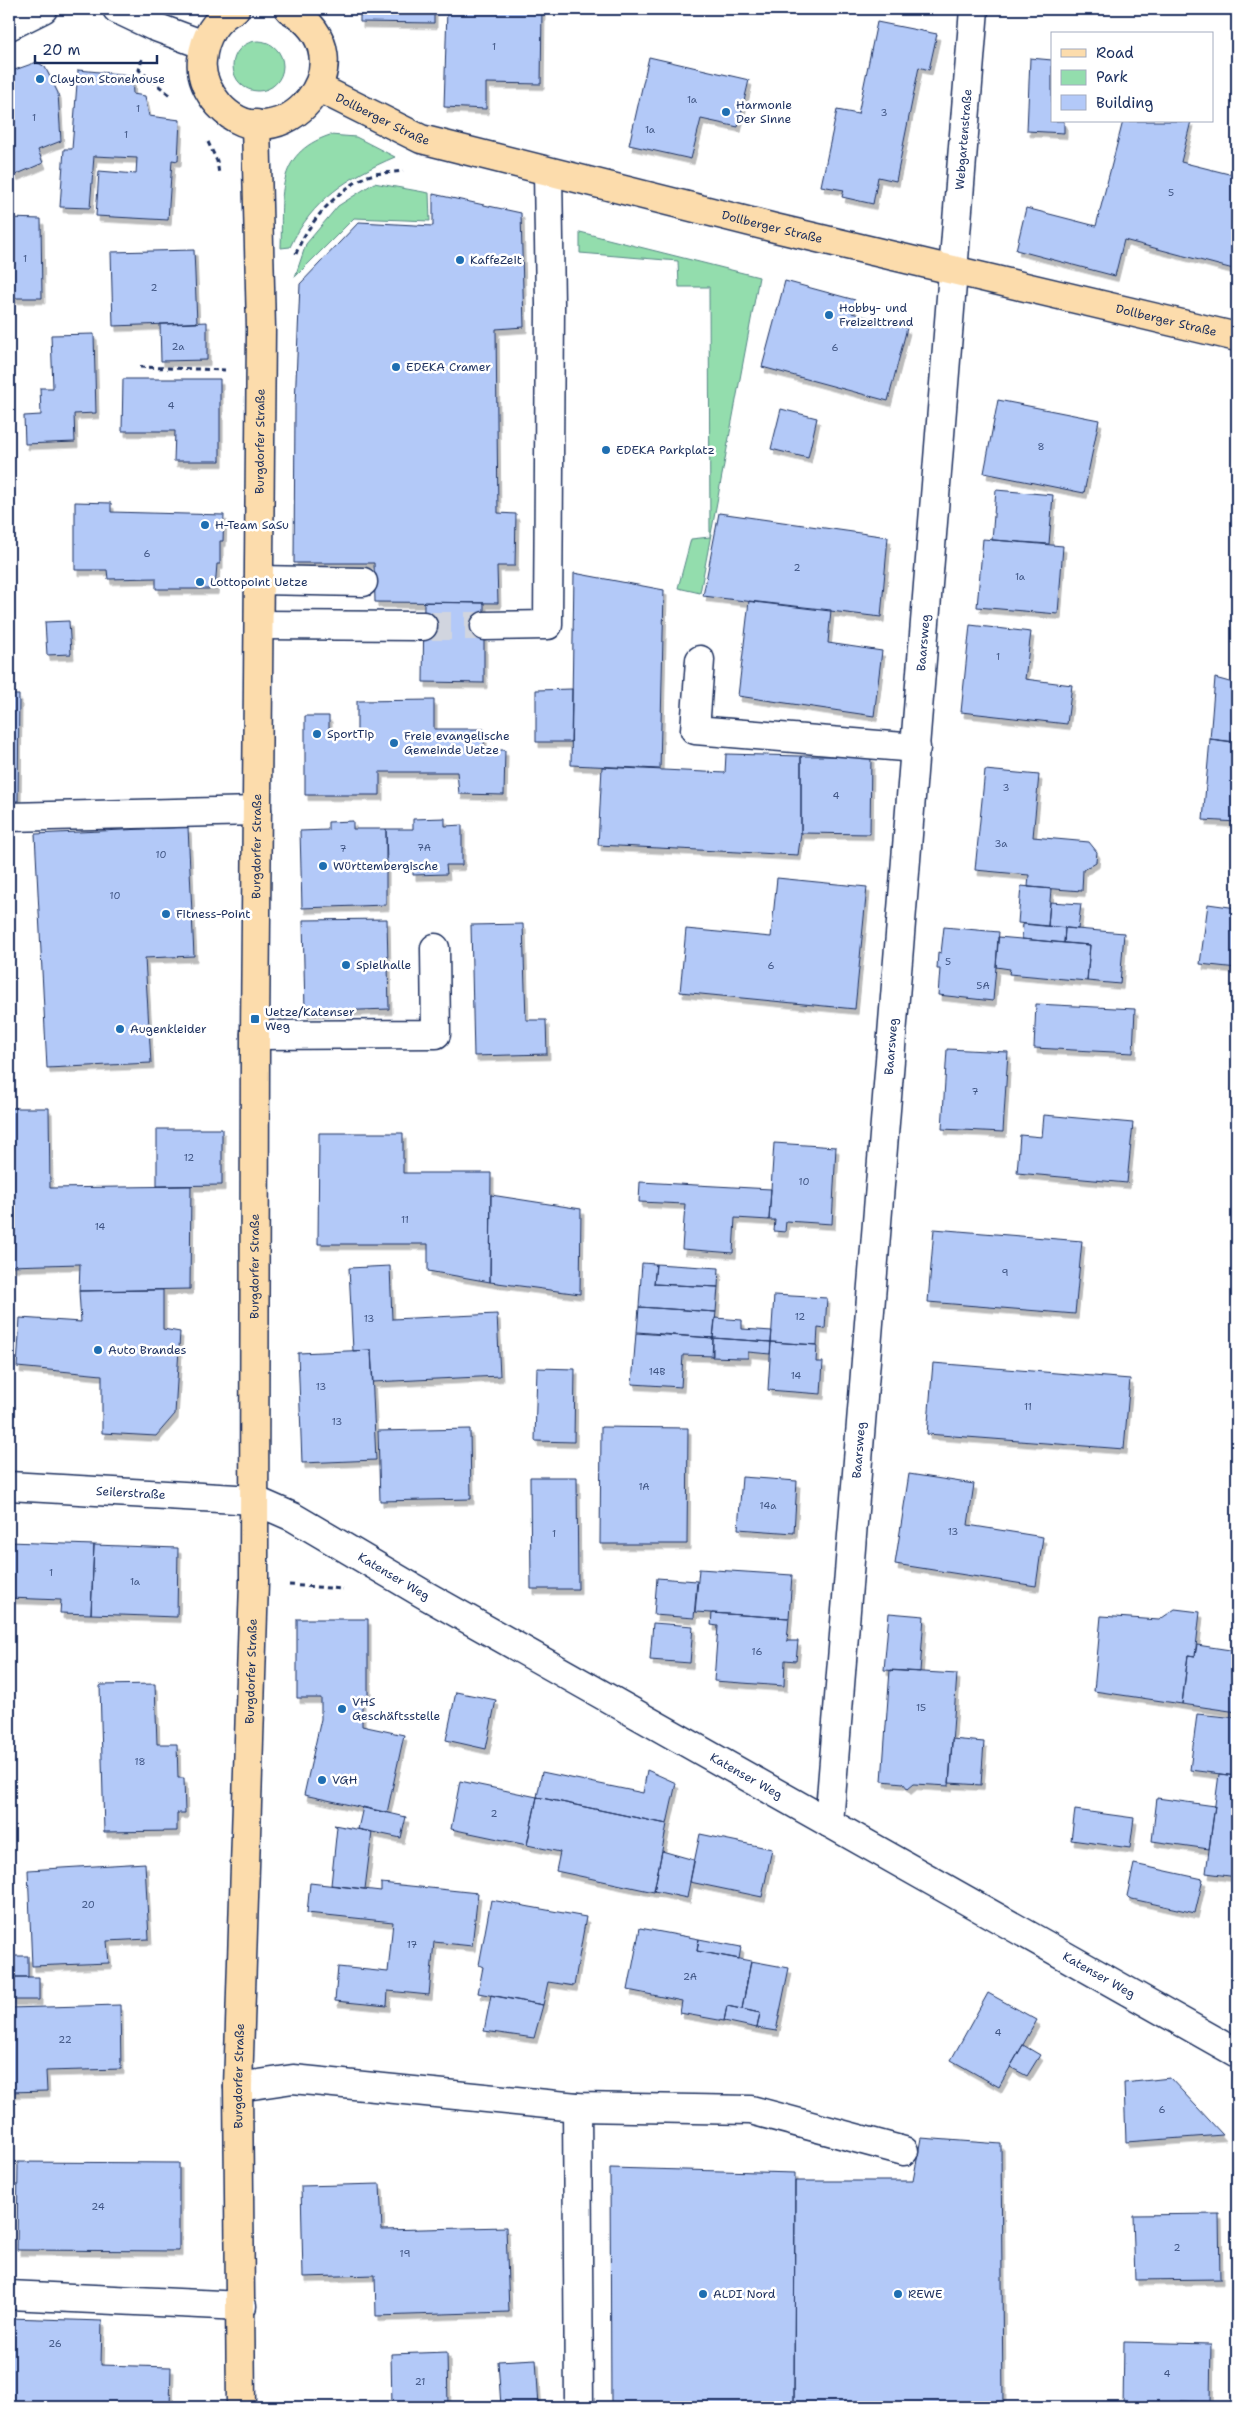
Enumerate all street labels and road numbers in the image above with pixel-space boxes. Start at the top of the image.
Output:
street label: Webgartenstraße [952,88,976,191]
street label: Dollberger Straße [333,89,432,149]
street label: Dollberger Straße [720,207,824,247]
street label: Dollberger Straße [1114,301,1219,340]
street label: Burgdorfer Straße [252,388,268,494]
street label: Baarsweg [913,614,934,672]
street label: Burgdorfer Straße [248,793,265,899]
street label: Baarsweg [881,1018,901,1075]
street label: Burgdorfer Straße [246,1213,263,1319]
street label: Baarsweg [849,1421,869,1479]
street label: Seilerstraße [96,1483,166,1503]
street label: Katenser Weg [355,1549,433,1604]
street label: Burgdorfer Straße [242,1618,261,1724]
street label: Katenser Weg [707,1749,785,1803]
street label: Katenser Weg [1060,1948,1138,2002]
street label: Burgdorfer Straße [230,2023,248,2129]

